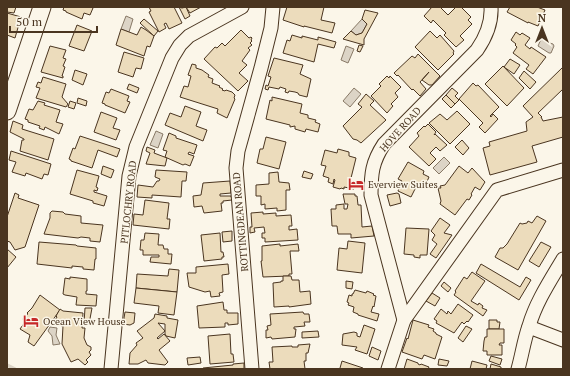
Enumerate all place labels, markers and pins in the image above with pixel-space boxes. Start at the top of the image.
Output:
hotel icon: Everview Suites [347,175,365,193]
place label: Everview Suites [368,178,438,191]
hotel icon: Ocean View House [22,312,40,330]
place label: Ocean View House [43,315,126,328]

